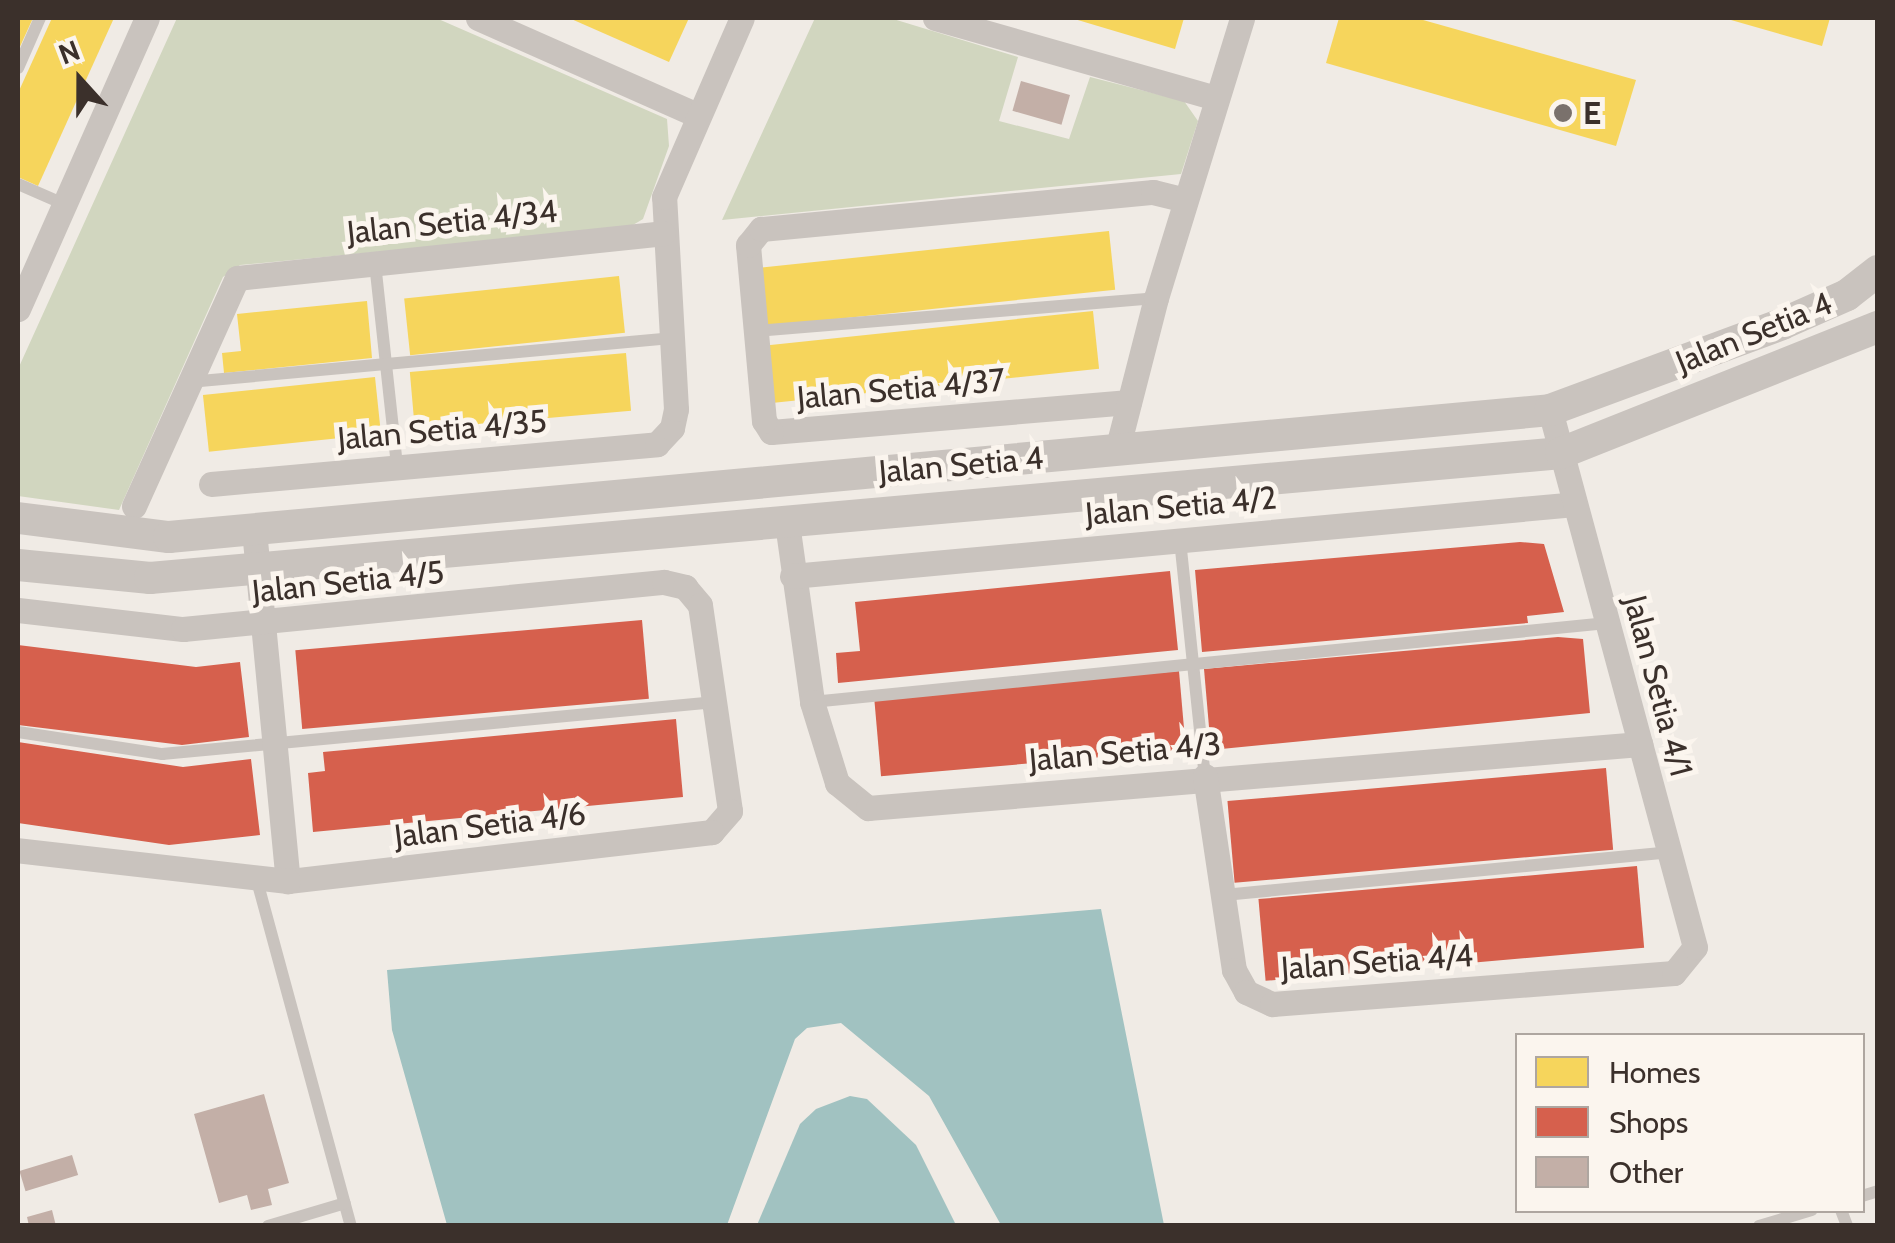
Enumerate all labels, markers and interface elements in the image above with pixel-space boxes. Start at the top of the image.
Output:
north arrow [30,30,130,130]
text: N [54,33,85,71]
place label: E [1583,94,1601,132]
marker: E [1552,102,1574,124]
street label: Jalan Setia 4/34 [345,192,559,252]
street label: Jalan Setia 4 [1670,284,1838,382]
street label: Jalan Setia 4/37 [795,361,1007,417]
street label: Jalan Setia 4/35 [336,402,548,458]
street label: Jalan Setia 4 [877,439,1045,491]
street label: Jalan Setia 4/2 [1084,479,1278,533]
street label: Jalan Setia 4/5 [250,553,446,611]
street label: Jalan Setia 4/1 [1615,591,1701,781]
street label: Jalan Setia 4/3 [1027,724,1223,780]
street label: Jalan Setia 4/6 [392,794,588,856]
street label: Jalan Setia 4/4 [1280,936,1474,988]
legend [1515,1033,1865,1213]
text: Homes [1609,1054,1700,1091]
text: Shops [1609,1104,1688,1141]
text: Other [1609,1154,1683,1191]

